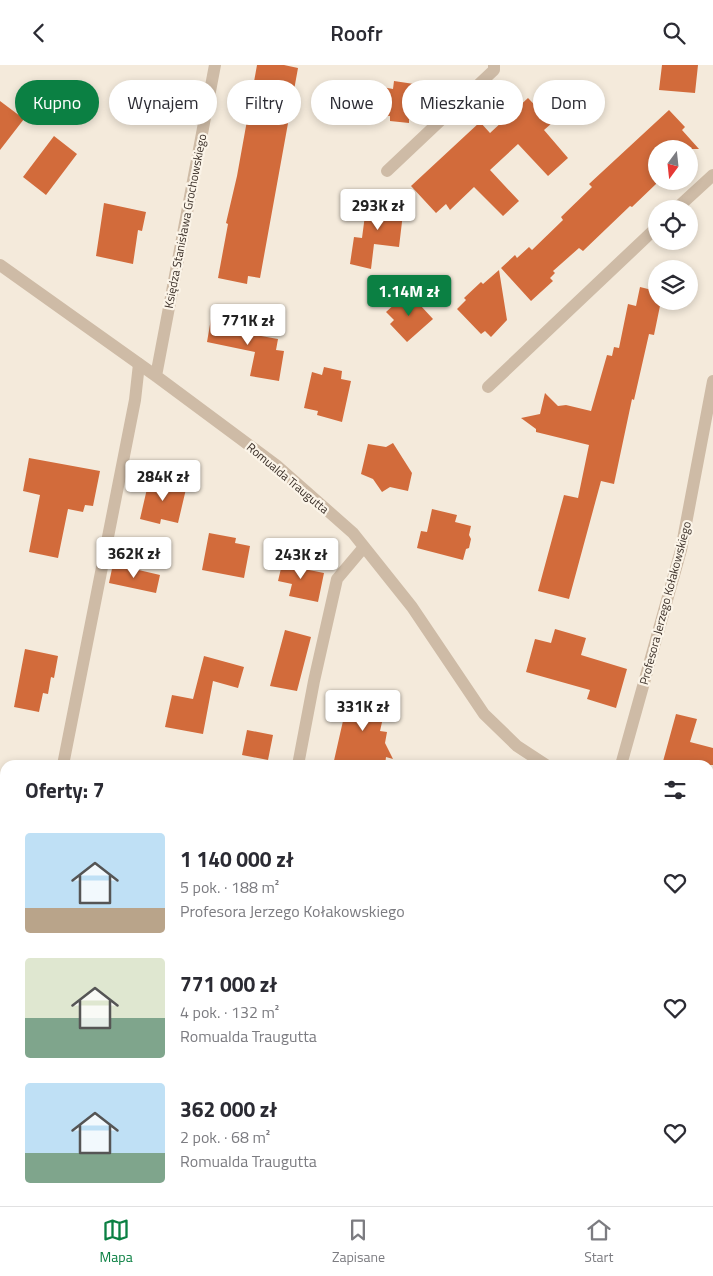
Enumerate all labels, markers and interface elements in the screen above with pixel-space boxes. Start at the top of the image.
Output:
text: Roofr [330,16,383,50]
icon: back [25,19,53,47]
icon: search [660,19,688,47]
chip: Kupno [15,80,99,125]
chip: Wynajem [109,80,217,125]
chip: Filtry [227,80,301,125]
chip: Nowe [311,80,392,125]
chip: Mieszkanie [402,80,523,125]
chip: Dom [533,80,605,125]
street label: Księdza Stanisława Grochowskiego [159,132,211,310]
north arrow [648,140,698,190]
map controls [648,140,698,310]
pin: 293K zł [332,189,424,231]
text: 293K zł [351,193,405,217]
button: locate [648,200,698,250]
button: layers [648,260,698,310]
pin: 1.14M zł [357,275,461,317]
text: 1.14M zł [378,279,440,303]
pin: 771K zł [202,303,294,346]
text: 771K zł [221,308,275,332]
street label: Romualda Traugutta [243,438,333,518]
pin: 284K zł [117,459,209,502]
text: 284K zł [136,464,190,488]
street label: Profesora Jerzego Kołakowskiego [634,519,696,687]
pin: 362K zł [88,537,180,579]
pin: 243K zł [255,537,347,580]
text: 362K zł [107,541,161,565]
text: 243K zł [274,542,328,566]
pin: 331K zł [317,689,409,732]
text: 331K zł [336,694,390,718]
text: Oferty: 7 [25,774,105,806]
icon: filters [661,776,689,804]
text: 1 140 000 zł [180,843,294,875]
icon: home [65,853,125,913]
icon: heart [661,869,689,897]
text: 5 pok. · 188 m² [180,875,279,899]
text: Profesora Jerzego Kołakowskiego [180,899,405,923]
text: 771 000 zł [180,968,277,1000]
icon: home [65,978,125,1038]
icon: heart [661,994,689,1022]
text: 4 pok. · 132 m² [180,1000,279,1024]
text: Romualda Traugutta [180,1024,317,1048]
text: 362 000 zł [180,1093,277,1125]
icon: home [65,1103,125,1163]
icon: heart [661,1119,689,1147]
text: 2 pok. · 68 m² [180,1125,270,1149]
text: Romualda Traugutta [180,1149,317,1173]
tab: Mapa [100,1216,133,1267]
tab: Zapisane [332,1216,385,1267]
tab: Start [584,1216,613,1267]

